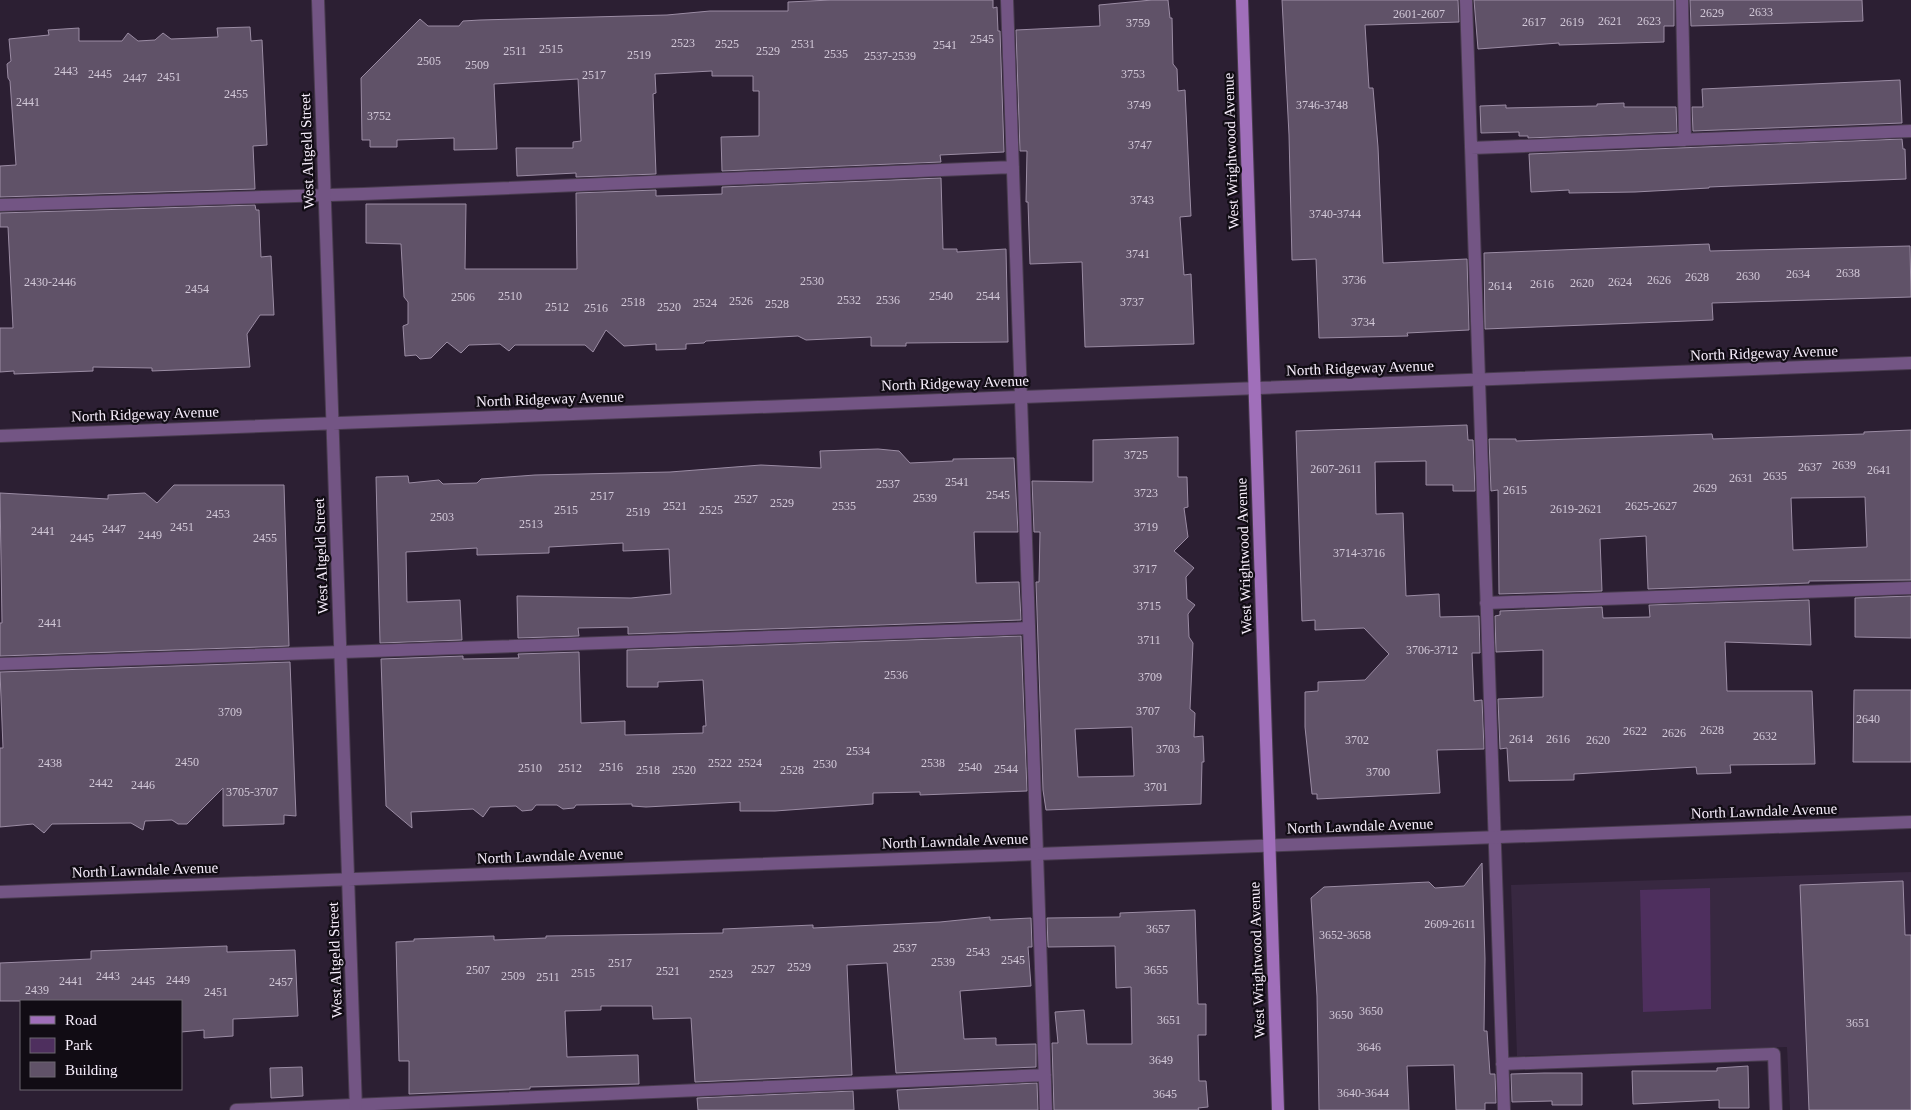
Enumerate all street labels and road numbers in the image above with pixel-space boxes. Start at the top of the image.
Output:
street label: West Wrightwood Avenue [1220,72,1242,230]
street label: West Altgeld Street [297,92,317,209]
street label: North Ridgeway Avenue [1690,342,1839,364]
street label: North Ridgeway Avenue [1286,357,1435,379]
street label: North Ridgeway Avenue [881,372,1030,394]
street label: North Ridgeway Avenue [476,388,625,410]
street label: North Ridgeway Avenue [71,403,220,425]
street label: West Wrightwood Avenue [1233,477,1255,635]
street label: West Altgeld Street [311,497,331,614]
street label: North Lawndale Avenue [1691,800,1838,822]
street label: North Lawndale Avenue [1287,815,1434,837]
street label: North Lawndale Avenue [882,830,1029,852]
street label: North Lawndale Avenue [477,845,624,867]
street label: North Lawndale Avenue [72,859,219,881]
street label: West Wrightwood Avenue [1246,881,1268,1039]
street label: West Altgeld Street [325,901,345,1018]

